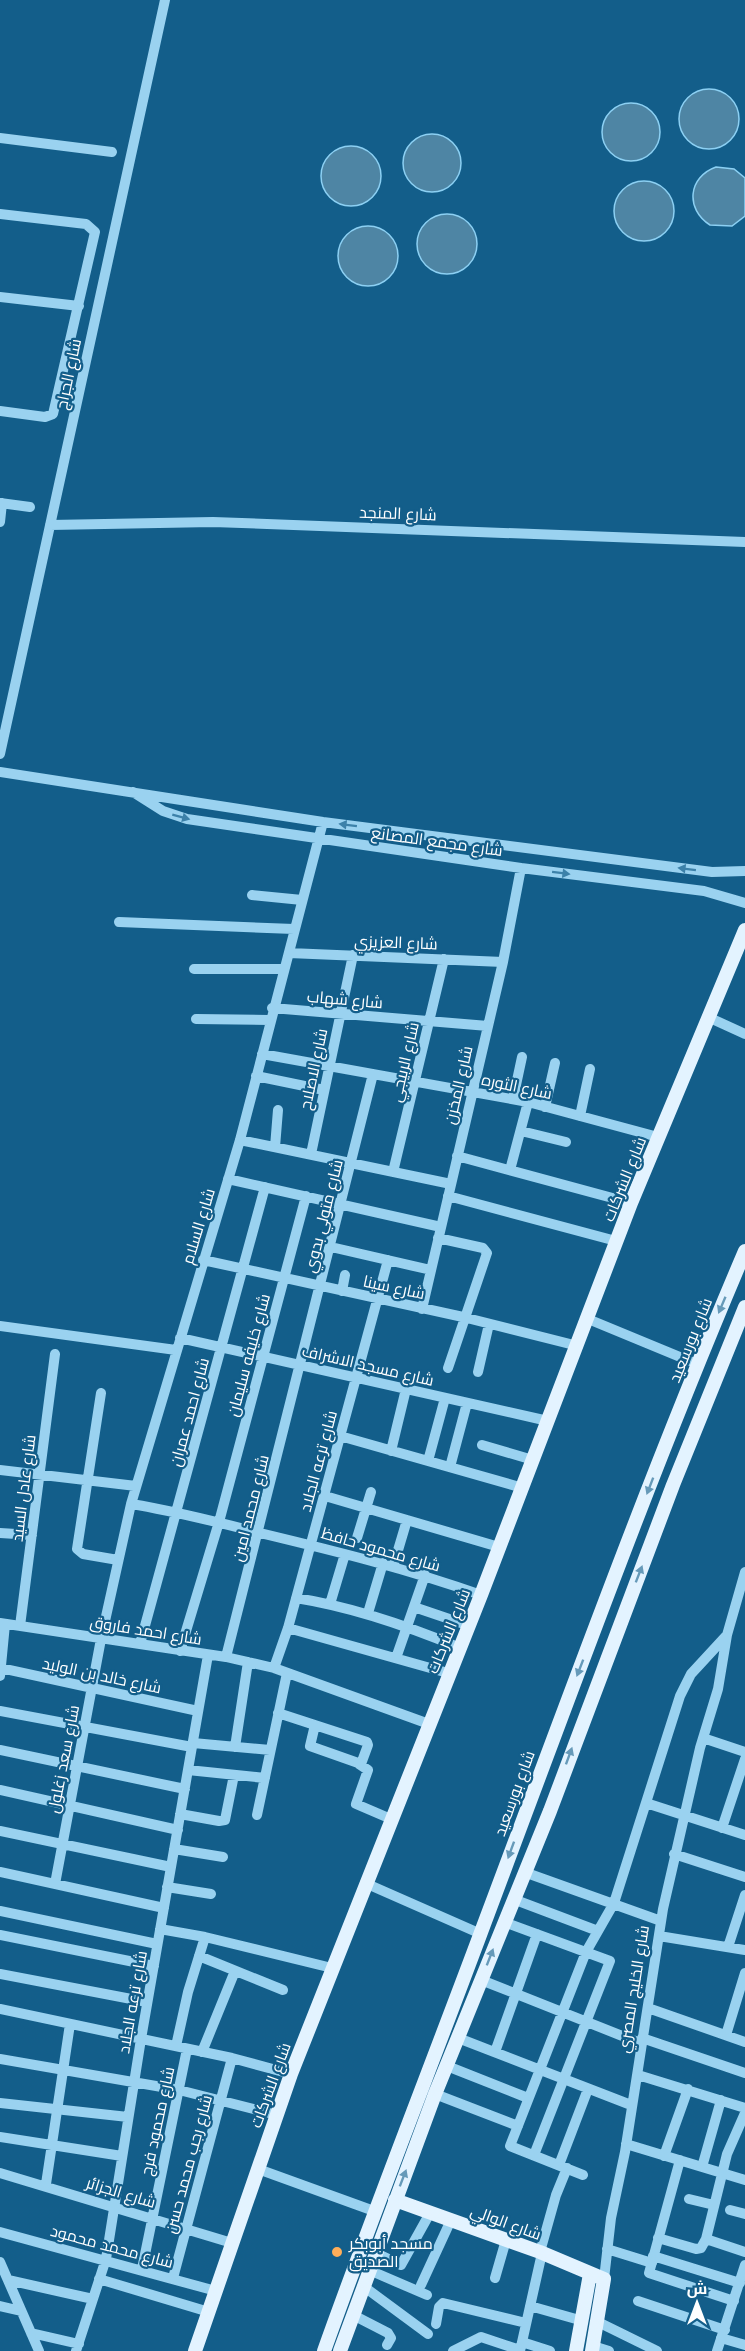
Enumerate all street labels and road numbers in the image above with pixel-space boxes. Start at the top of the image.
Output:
street label: شارع الجراج [52,337,87,412]
street label: شارع المنجد [359,503,437,526]
street label: شارع مجمع المصانع [370,823,504,862]
street label: شارع العزيزي [354,932,438,957]
street label: شارع شهاب [306,987,384,1014]
street label: شارع الربيجي [386,1020,427,1105]
street label: شارع الاصلاح [296,1027,333,1112]
street label: شارع المخزن [440,1044,479,1127]
street label: شارع الثوره [480,1070,554,1105]
street label: شارع الشركات [599,1134,652,1225]
street label: شارع متولي بدوي [300,1158,351,1276]
street label: شارع السلام [178,1186,221,1267]
street label: شارع سينا [361,1272,426,1305]
street label: شارع خليفه سليمان [223,1292,276,1419]
street label: شارع بورسعيد [665,1295,718,1386]
street label: شارع مسجد الاشراف [300,1341,436,1392]
street label: شارع احمد عمران [166,1356,215,1469]
street label: شارع ترعه الجلاد [296,1408,343,1514]
street label: شارع عادل السيد [8,1433,41,1543]
street label: شارع محمد امين [228,1453,275,1564]
street label: شارع محمود حافظ [319,1523,443,1578]
street label: شارع الشركات [423,1586,476,1677]
street label: شارع احمد فاروق [88,1612,203,1651]
street label: شارع خالد بن الوليد [40,1654,163,1699]
street label: شارع سعد زغلول [44,1703,85,1815]
street label: شارع بورسعيد [490,1748,541,1839]
street label: شارع الخليج المصري [614,1924,657,2055]
street label: شارع ترعه الجلاد [114,1949,153,2055]
street label: شارع الشركات [246,2040,297,2131]
street label: شارع محمود فرج [137,2065,180,2178]
street label: شارع رجب محمد حسن [161,2093,218,2236]
street label: شارع الجزائر [82,2173,158,2214]
street label: شارع الوالي [467,2201,544,2248]
street label: شارع محمد محمود [48,2221,175,2274]

